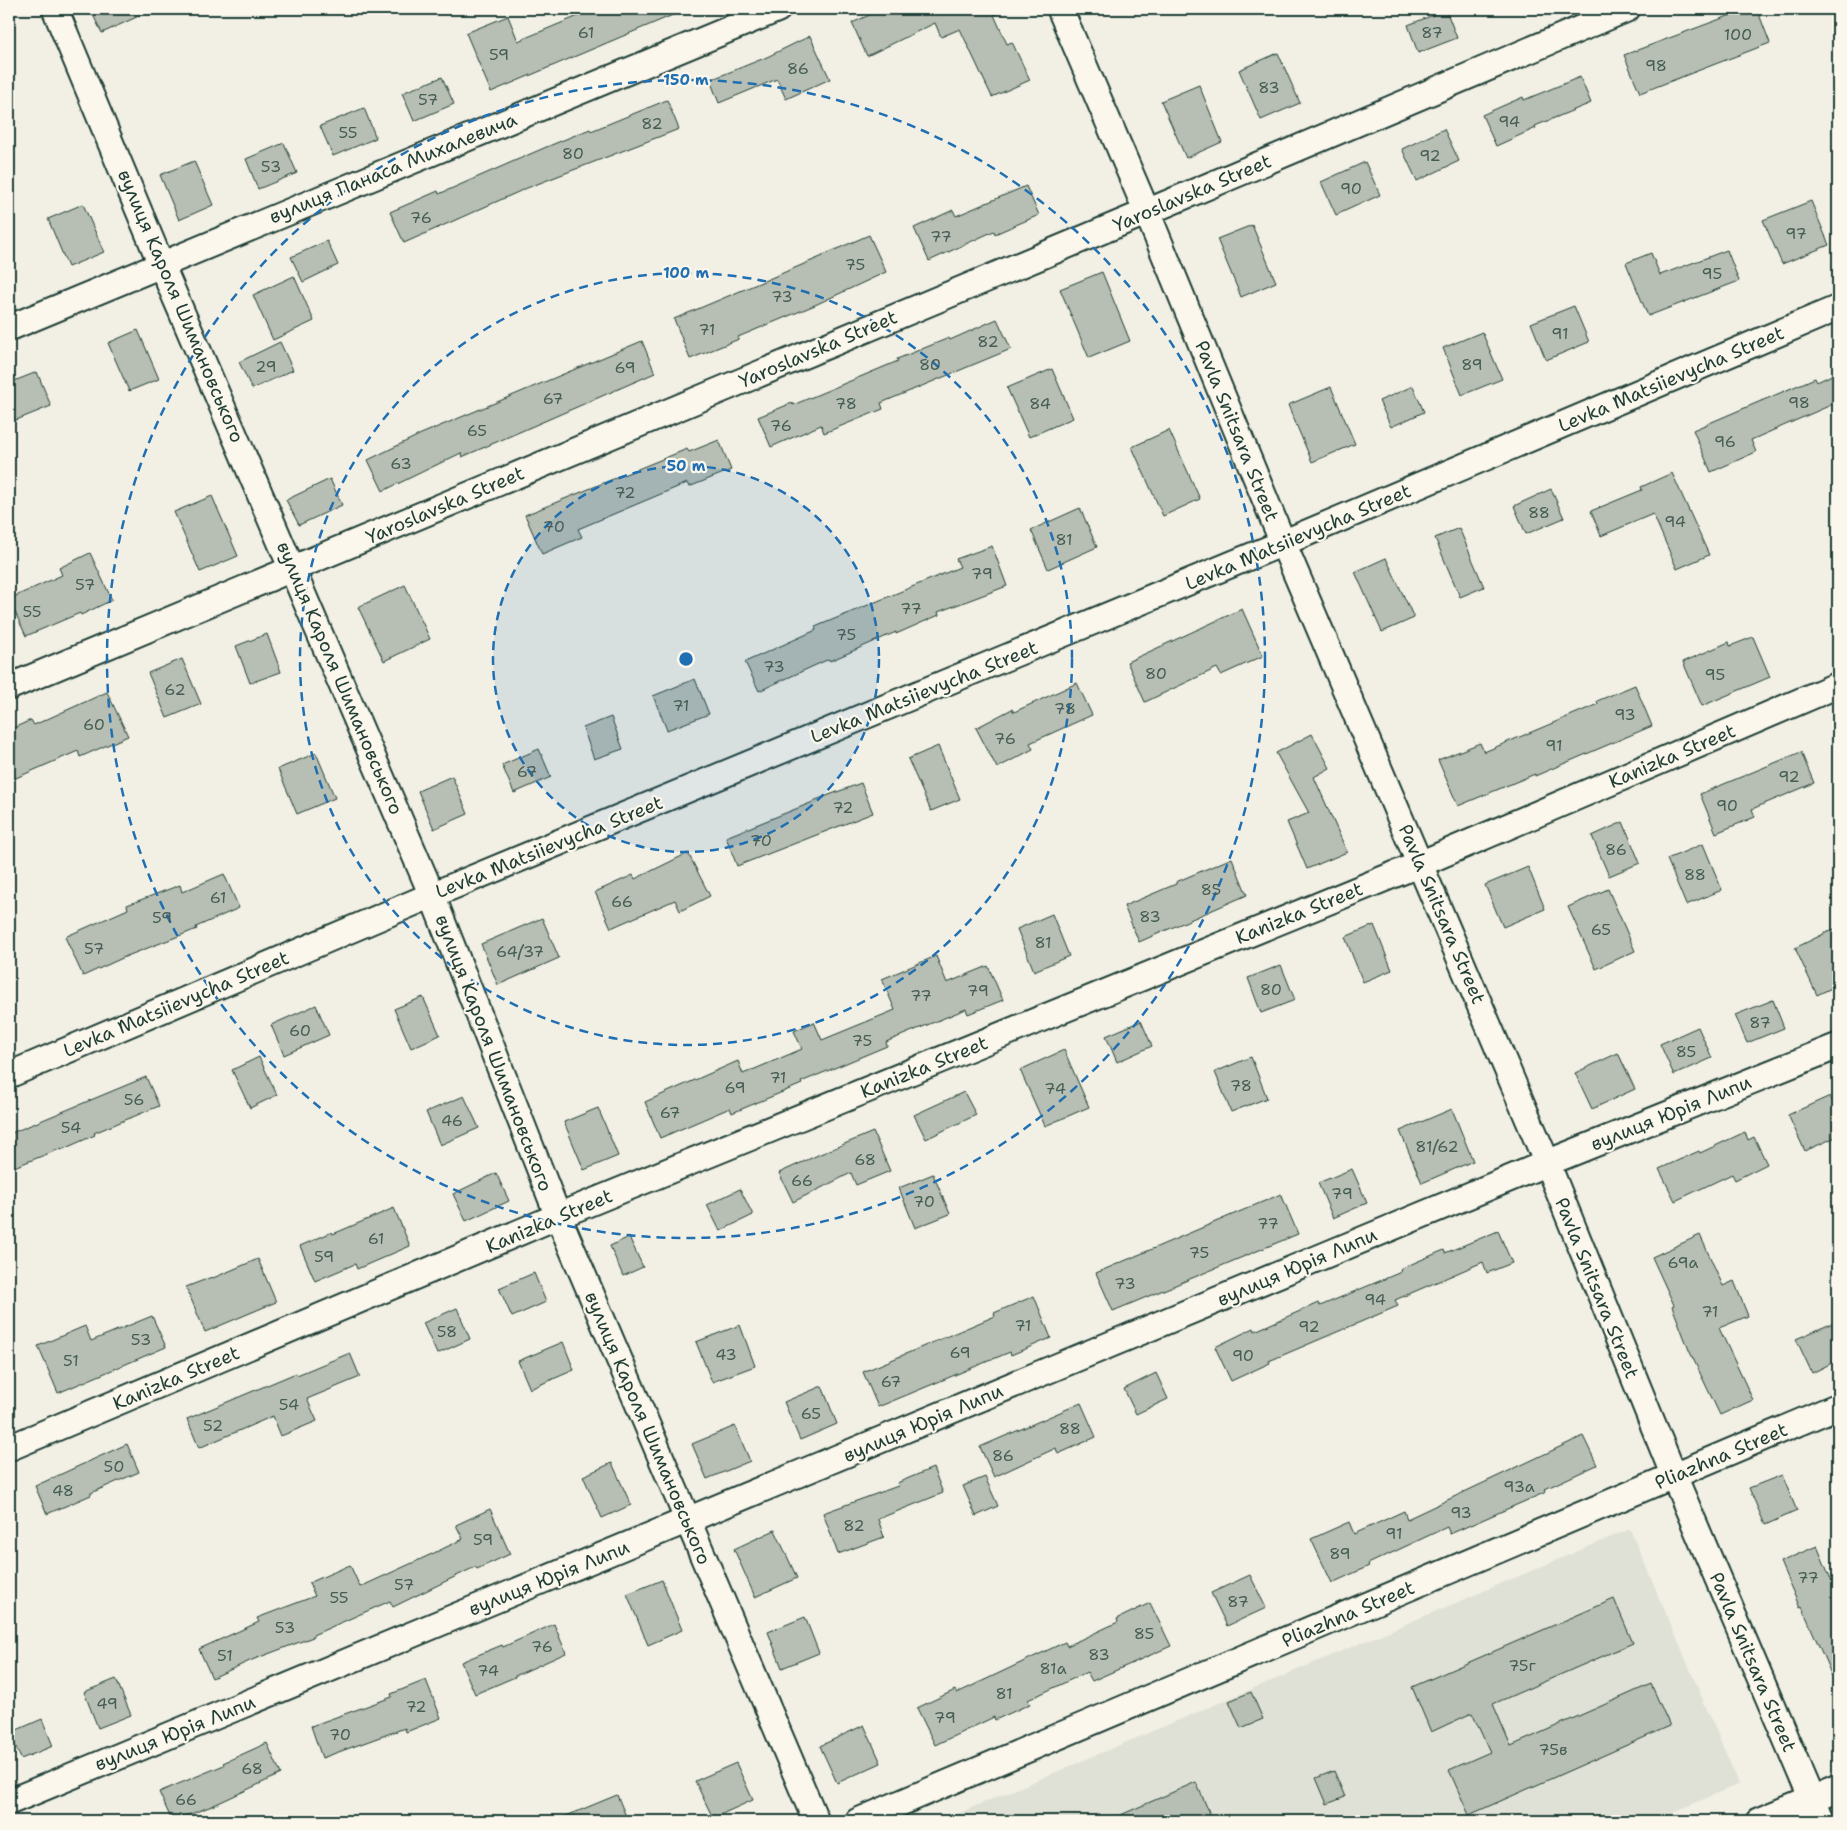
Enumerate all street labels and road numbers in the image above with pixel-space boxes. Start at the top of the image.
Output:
street label: вулиця Панаса Михалевича [265,107,521,229]
street label: Yaroslavska Street [1109,148,1275,238]
street label: вулиця Кароля Шимановського [112,166,250,446]
street label: Yaroslavska Street [735,304,901,394]
street label: Levka Matsiievycha Street [1554,320,1788,438]
street label: Pavla Snitsara Street [1189,337,1285,525]
street label: Yaroslavska Street [362,460,528,550]
street label: Levka Matsiievycha Street [1181,478,1415,596]
street label: вулиця Кароля Шимановського [271,538,409,818]
street label: Levka Matsiievycha Street [807,635,1041,749]
street label: Kanizka Street [1605,718,1739,794]
street label: Levka Matsiievycha Street [432,790,666,904]
street label: Pavla Snitsara Street [1393,820,1491,1008]
street label: Kanizka Street [1232,876,1366,950]
street label: вулиця Кароля Шимановського [430,911,558,1195]
street label: Levka Matsiievycha Street [59,945,293,1063]
street label: Kanizka Street [857,1030,991,1104]
street label: вулиця Юрія Липи [1587,1069,1755,1157]
street label: Kanizka Street [482,1183,616,1259]
street label: Pavla Snitsara Street [1549,1194,1645,1382]
street label: вулиця Юрія Липи [1213,1222,1381,1312]
street label: вулиця Кароля Шимановського [579,1288,717,1568]
street label: Kanizka Street [109,1340,243,1416]
street label: вулиця Юрія Липи [839,1378,1007,1468]
street label: Pliazhna Street [1651,1417,1791,1495]
street label: вулиця Юрія Липи [465,1534,633,1622]
street label: Pavla Snitsara Street [1704,1568,1802,1756]
street label: Pliazhna Street [1278,1575,1418,1653]
street label: вулиця Юрія Липи [91,1689,259,1777]

